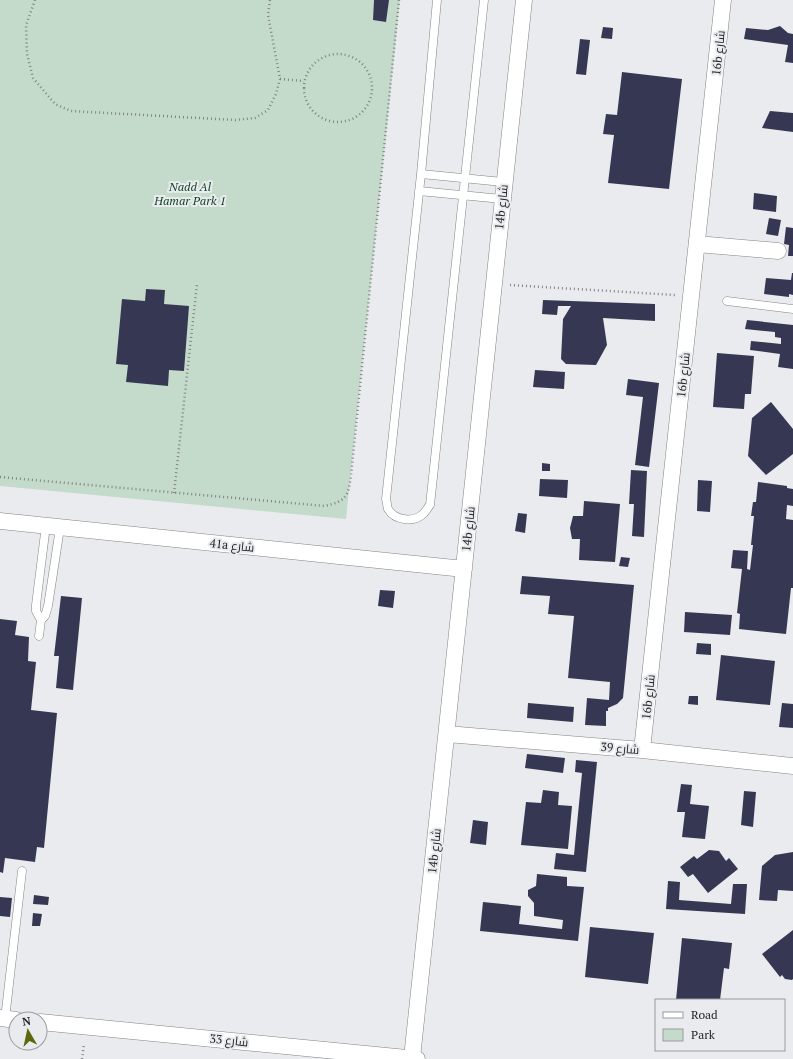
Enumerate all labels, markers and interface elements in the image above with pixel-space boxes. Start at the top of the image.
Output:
street label: 16b شارع [708,30,729,77]
park label: Nadd Al Hamar Park 1 [153,179,226,208]
street label: 14b شارع [491,184,512,231]
street label: 16b شارع [673,352,694,399]
street label: 14b شارع [458,506,479,553]
street label: 41a شارع [209,535,255,556]
street label: 16b شارع [638,674,659,721]
street label: شارع 39 [600,739,640,758]
street label: 14b شارع [424,828,445,875]
legend [655,999,785,1051]
text: Road [691,1007,718,1022]
north arrow [8,1011,48,1051]
text: N [21,1013,32,1029]
text: Park [691,1027,716,1042]
street label: شارع 33 [209,1031,249,1050]

